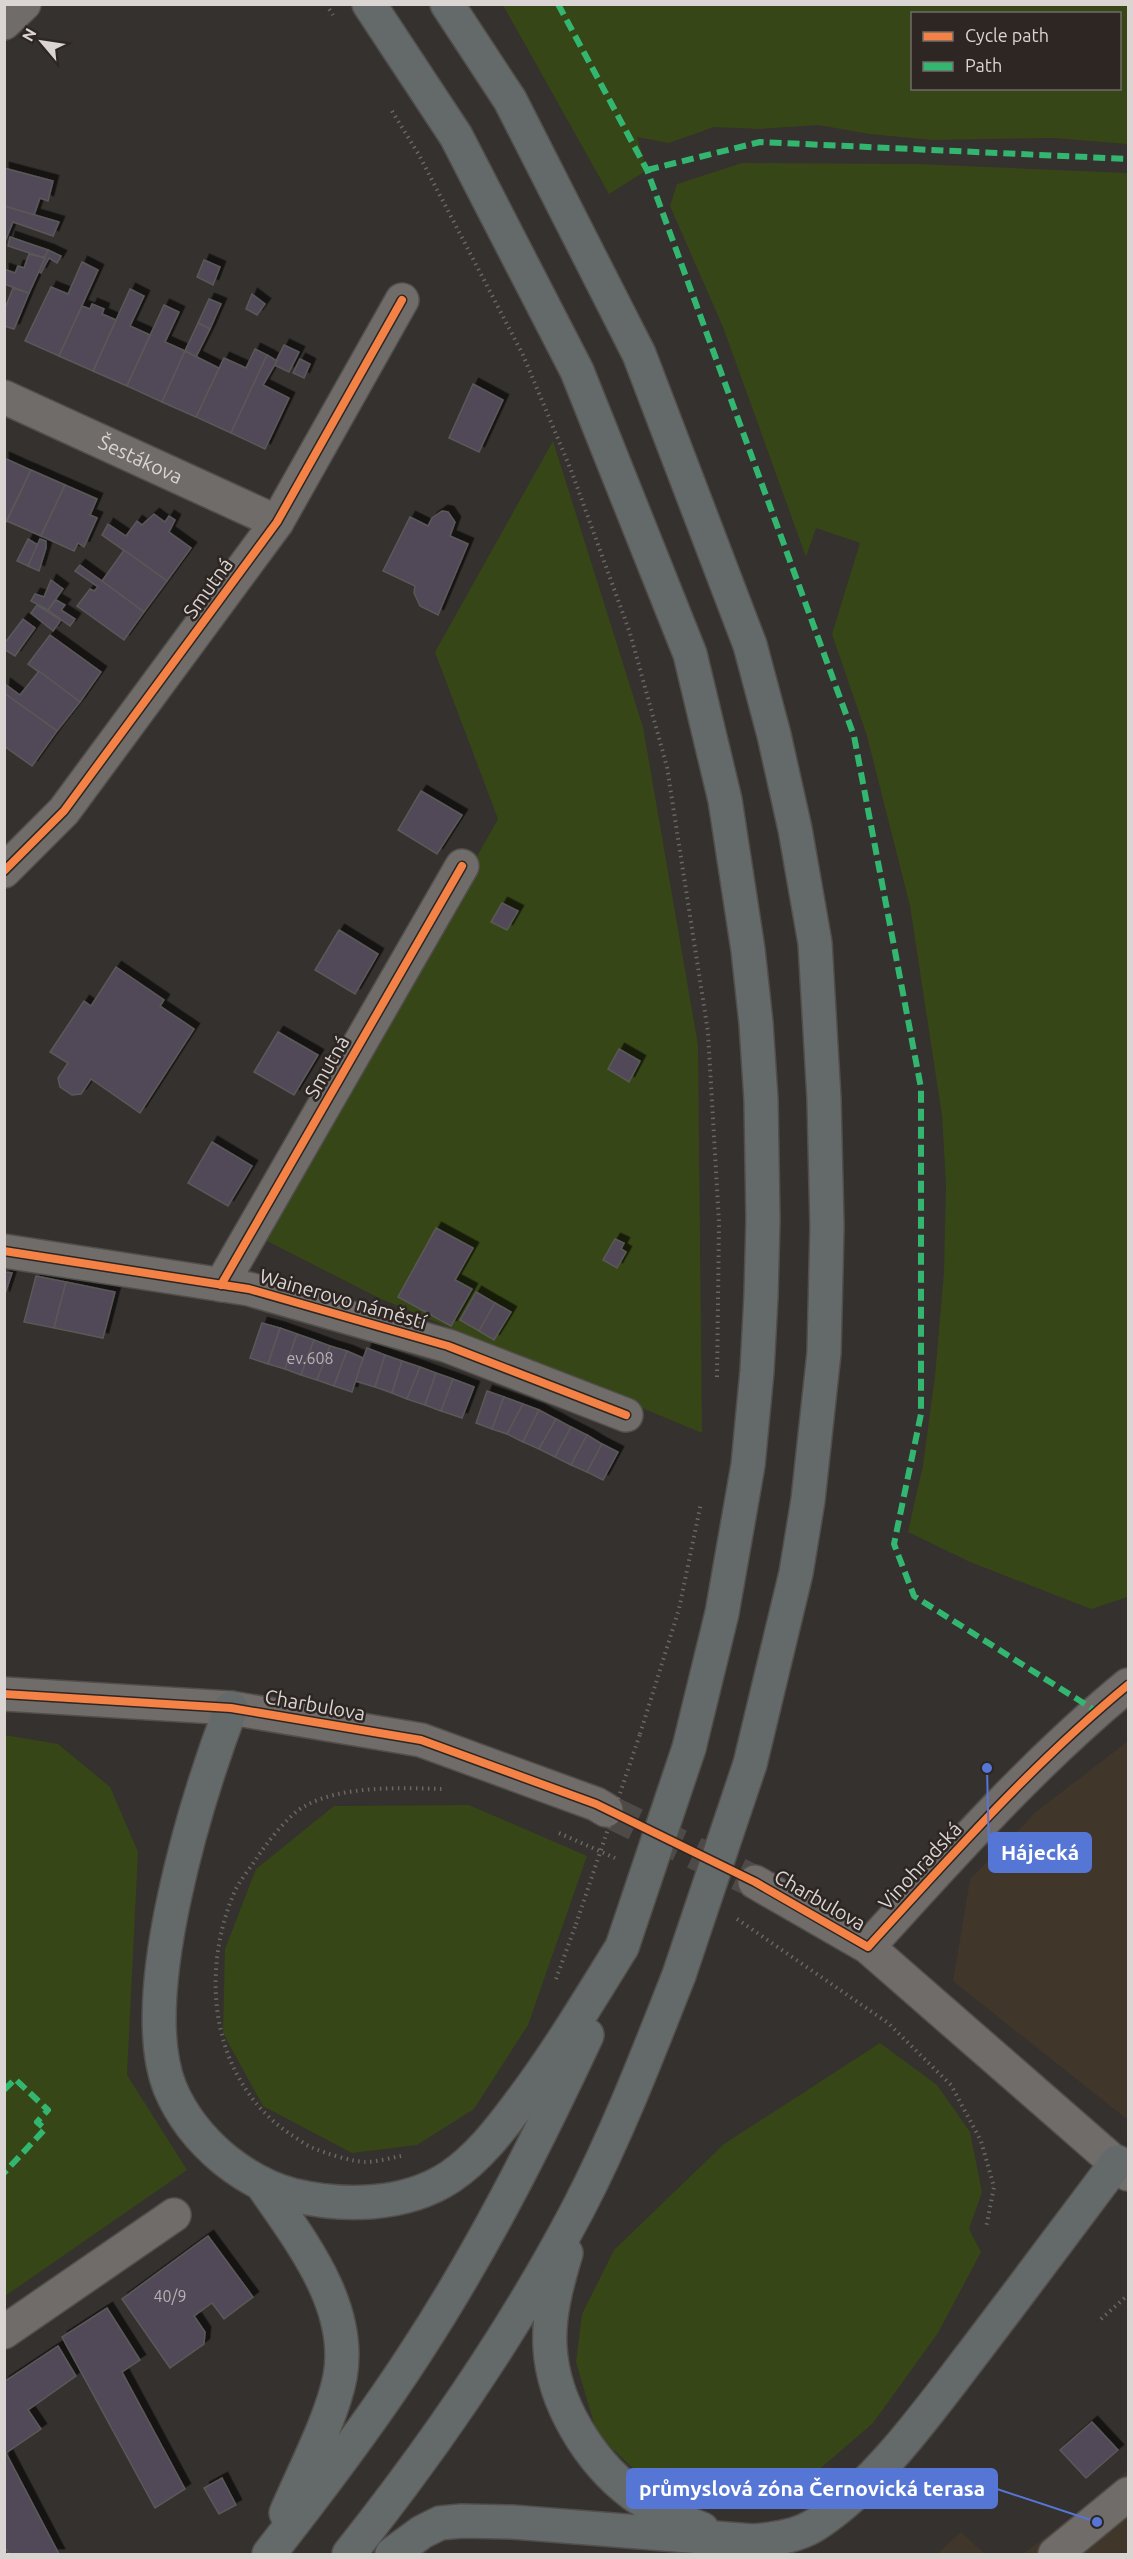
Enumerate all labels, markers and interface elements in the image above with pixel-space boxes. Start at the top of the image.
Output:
north arrow [12,12,72,72]
legend [911,12,1121,90]
text: N [18,25,40,44]
text: Cycle path [965,25,1049,45]
text: Path [965,55,1002,75]
street label: Šestákova [95,430,186,488]
street label: Smutná [178,553,237,622]
street label: Smutná [299,1031,354,1102]
street label: Wainerovo náměstí [257,1264,430,1334]
house number: ev.608 [286,1349,334,1367]
street label: Charbulova [263,1684,367,1725]
street label: Vinohradská [873,1817,966,1914]
callout: Hájecká [989,1833,1091,1872]
text: Hájecká [1001,1840,1079,1864]
street label: Charbulova [771,1864,870,1935]
house number: 40/9 [154,2287,186,2305]
callout: průmyslová zóna Černovická terasa [627,2469,997,2508]
text: průmyslová zóna Černovická terasa [639,2476,985,2500]

